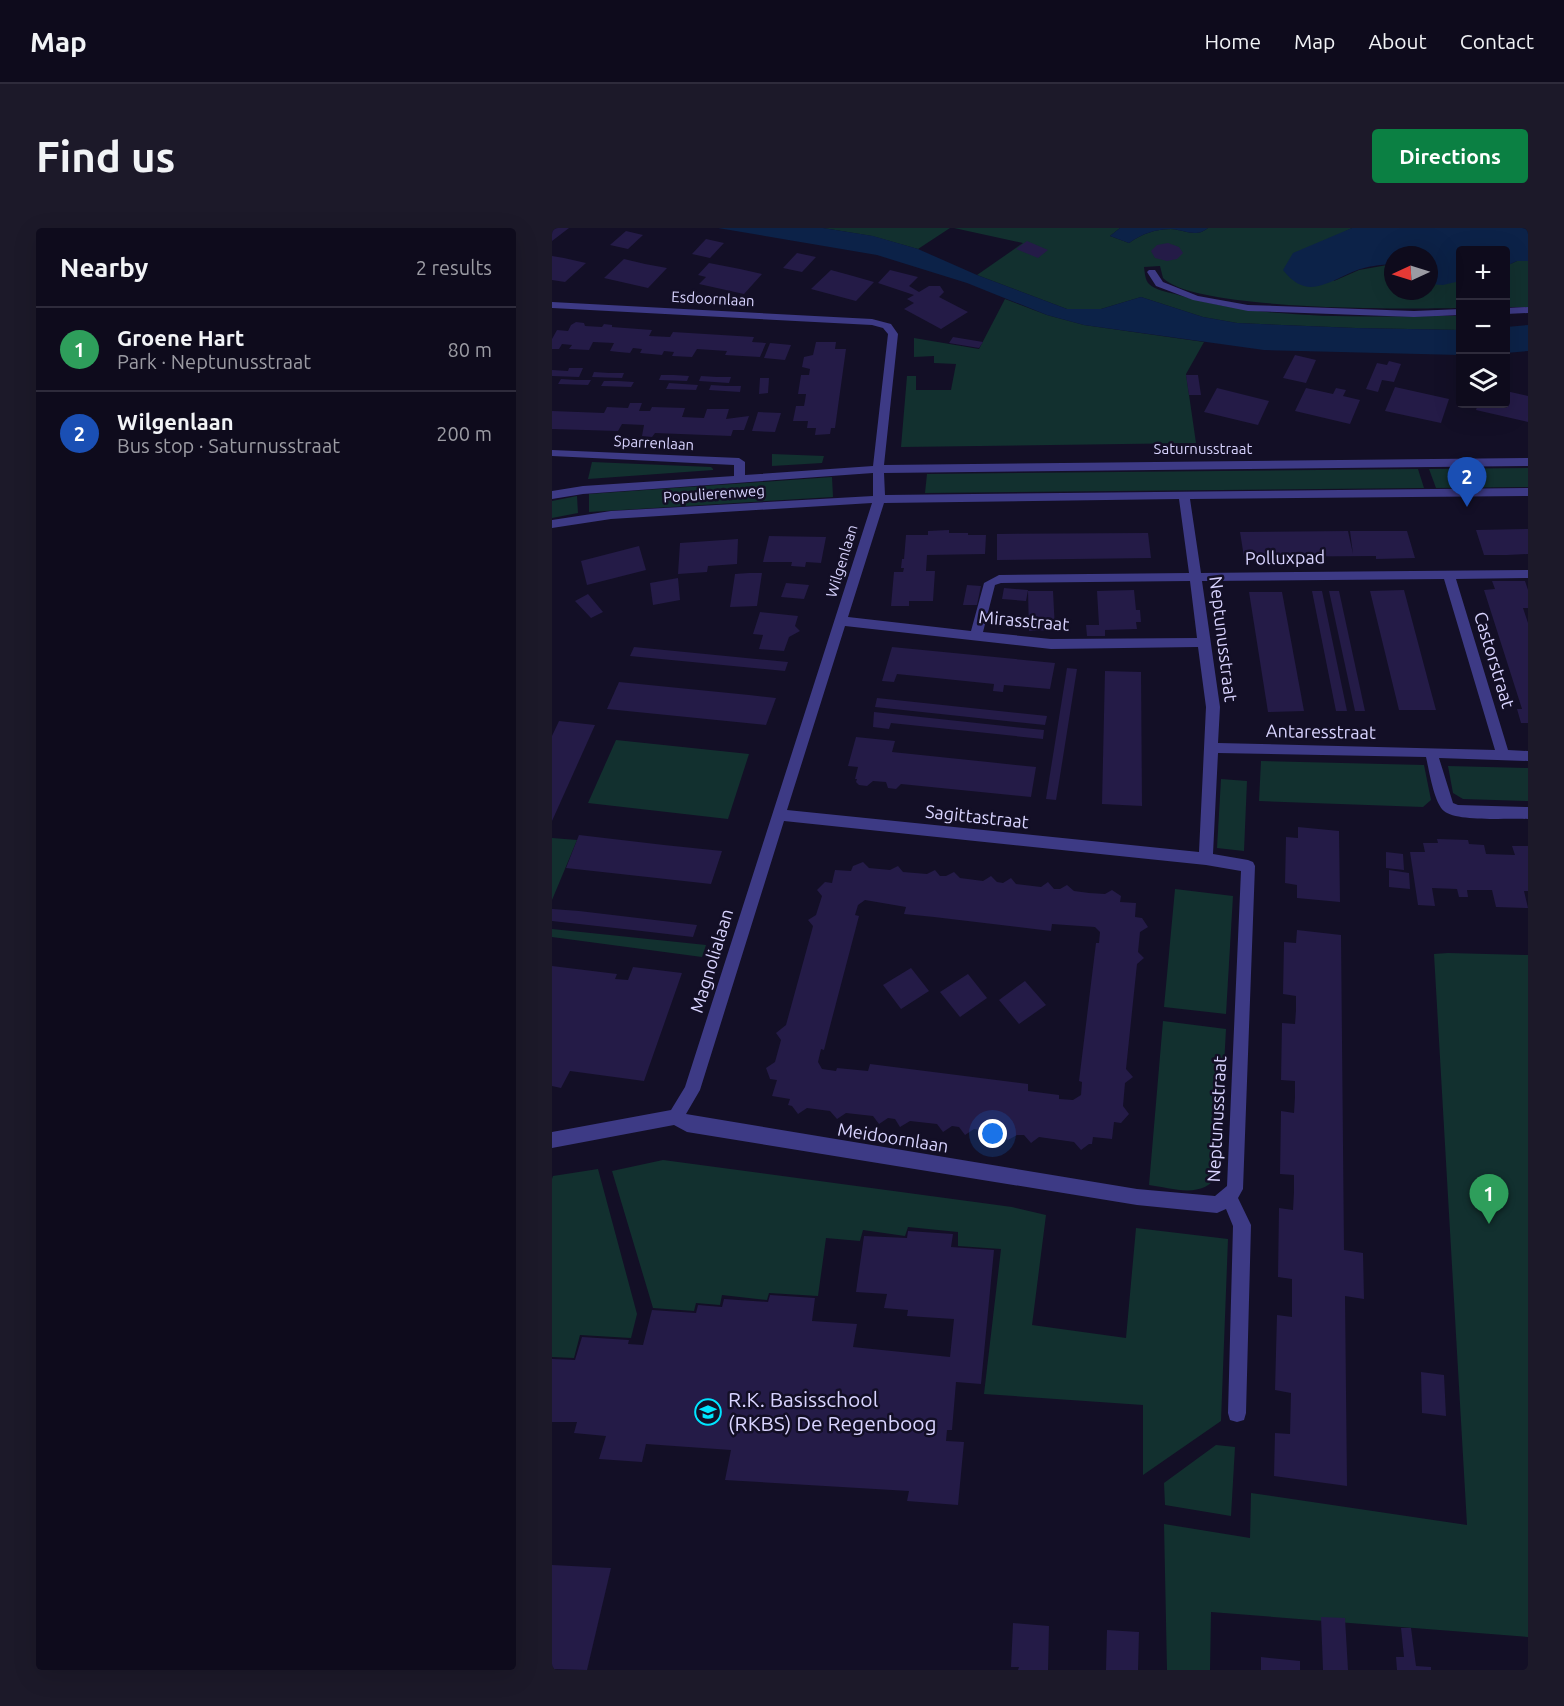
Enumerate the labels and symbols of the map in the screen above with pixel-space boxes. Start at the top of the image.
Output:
north arrow [1384,246,1438,300]
street label: Esdoornlaan [671,288,755,309]
street label: Sparrenlaan [613,432,695,453]
street label: Saturnusstraat [1154,440,1252,457]
pin: 2 [1448,458,1486,507]
street label: Populierenweg [663,481,765,506]
street label: Wilgenlaan [822,522,861,599]
street label: Polluxpad [1245,546,1325,568]
street label: Neptunusstraat [1206,575,1242,703]
street label: Mirasstraat [978,606,1070,634]
street label: Castorstraat [1471,609,1519,710]
street label: Antaresstraat [1266,720,1376,742]
street label: Sagittastraat [924,801,1030,831]
street label: Magnolialaan [686,906,736,1015]
street label: Neptunusstraat [1203,1055,1229,1183]
street label: Meidoornlaan [836,1118,950,1156]
your location [978,1119,1007,1148]
pin: 1 [1470,1174,1508,1224]
place label: R.K. Basisschool (RKBS) De Regenboog [728,1387,937,1435]
school or university icon: R.K. Basisschool (RKBS) De Regenboog [693,1397,723,1427]

